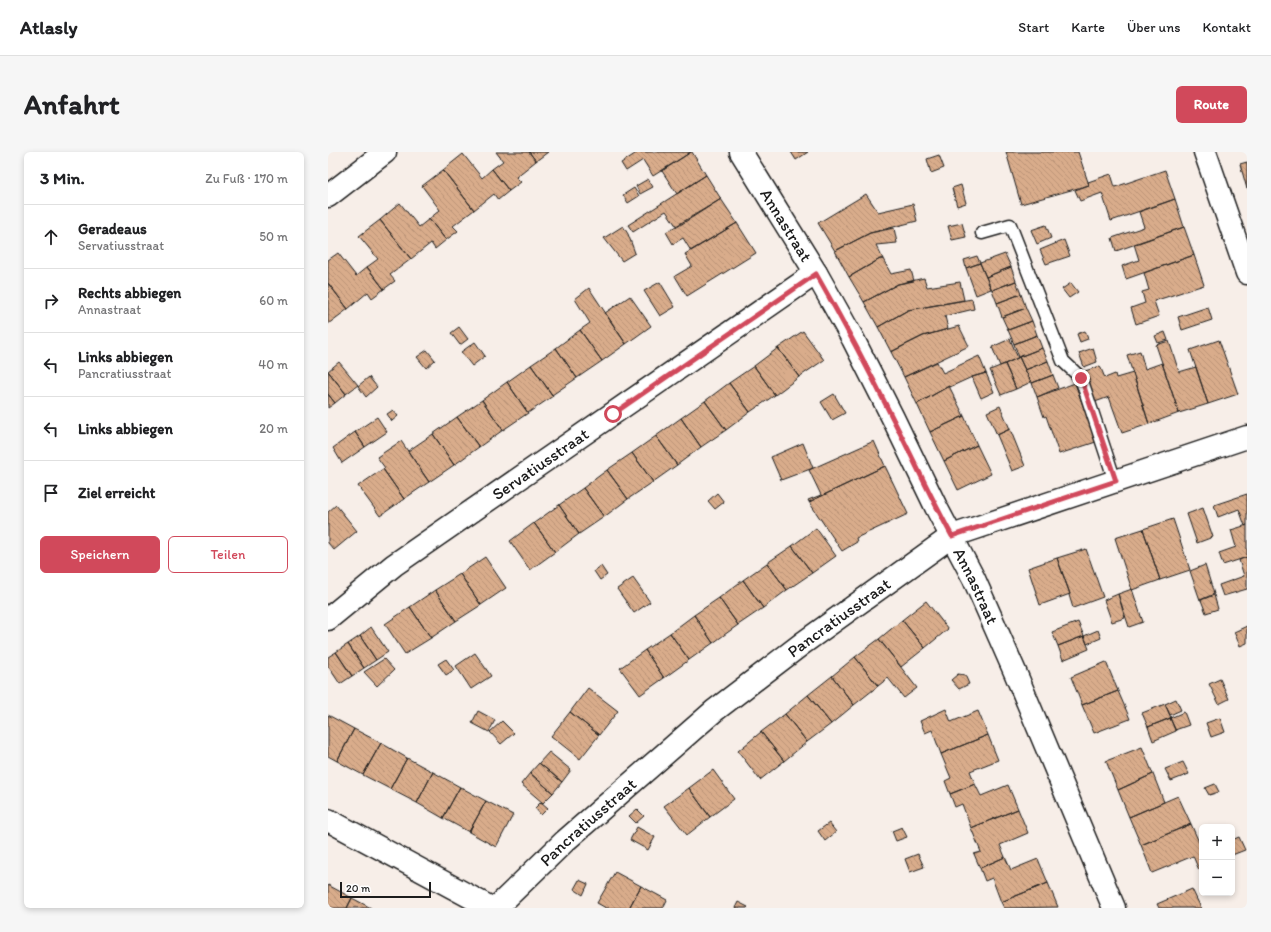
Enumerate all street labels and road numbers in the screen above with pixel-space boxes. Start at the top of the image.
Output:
street label: Annastraat [756,185,817,265]
street label: Servatiusstraat [488,423,593,504]
street label: Annastraat [949,544,1003,627]
street label: Pancratiusstraat [783,573,894,661]
street label: Pancratiusstraat [536,774,640,870]

